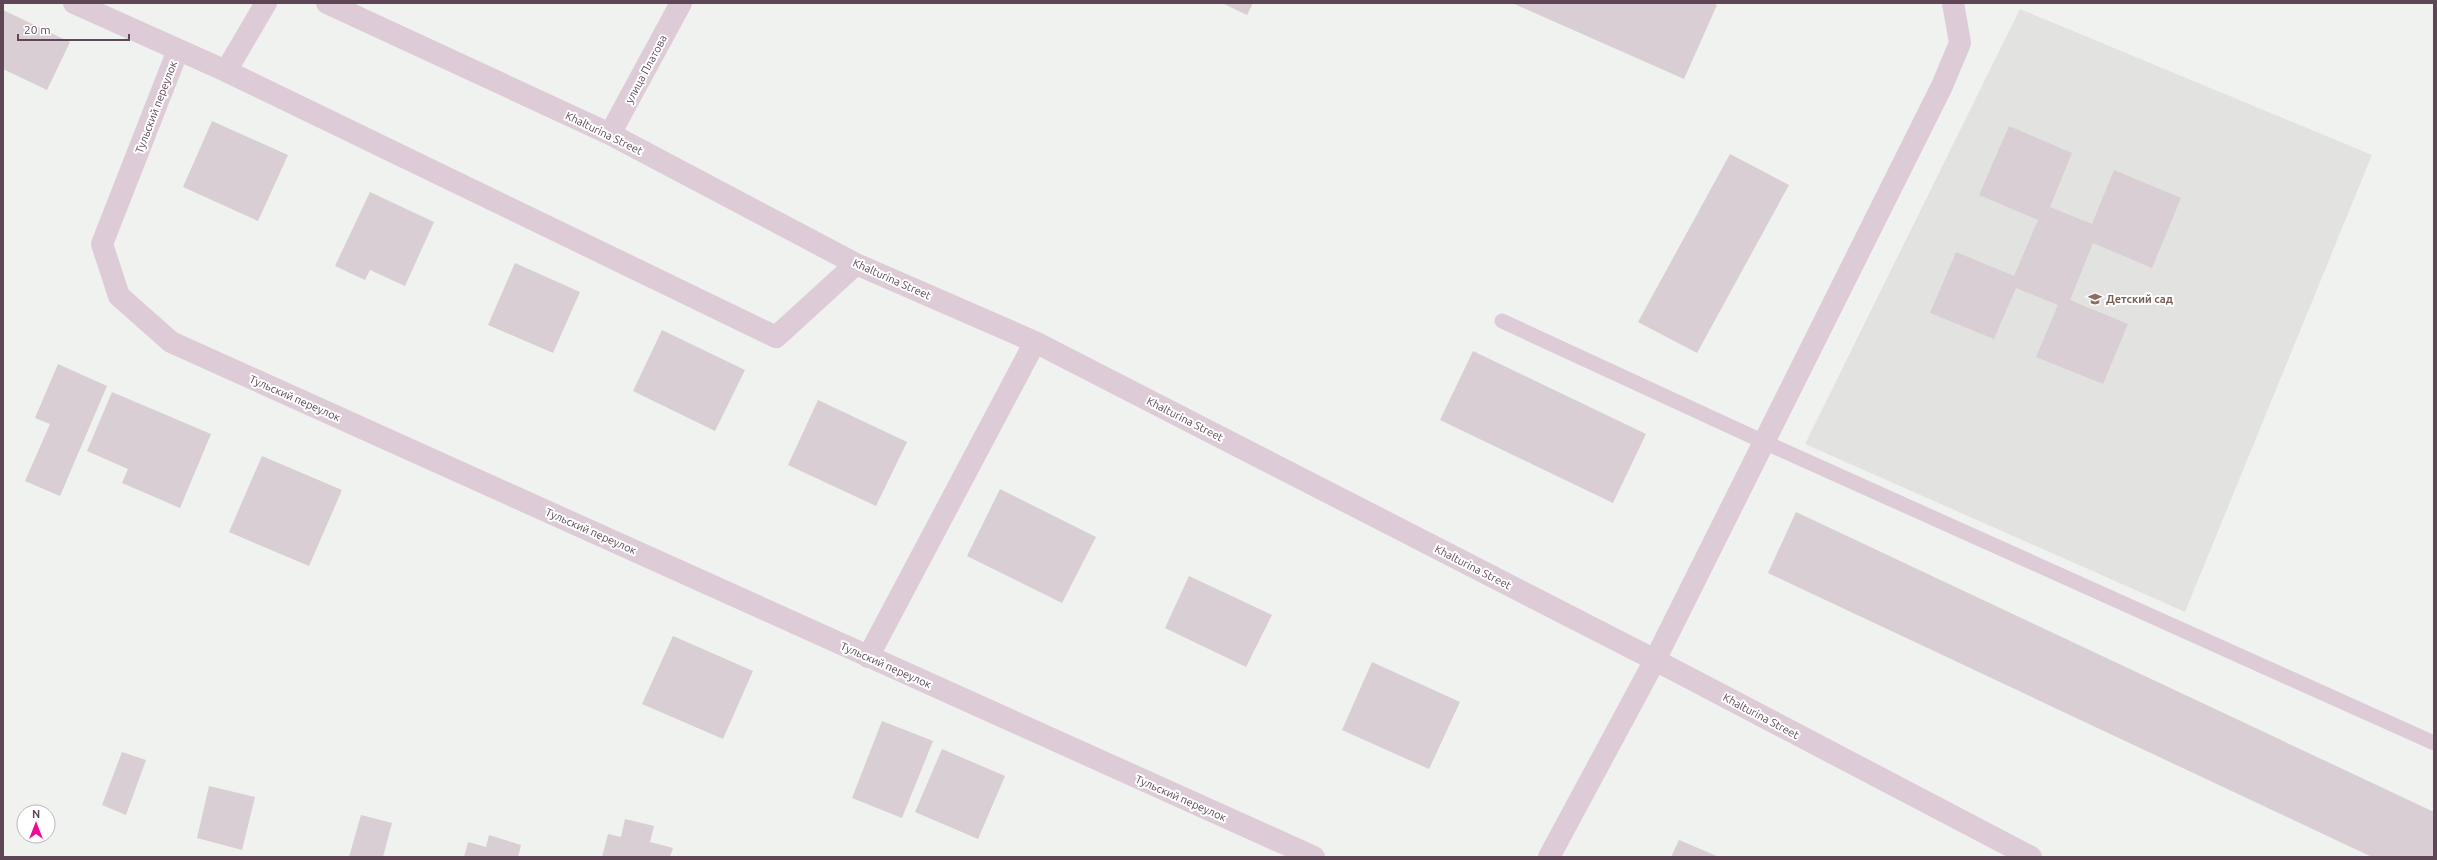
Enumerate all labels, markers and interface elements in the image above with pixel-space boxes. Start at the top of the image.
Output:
scale bar [18,16,129,42]
text: 20 m [24,23,51,36]
street label: улица Платова [623,33,669,105]
street label: Тульский переулок [133,59,179,155]
street label: Khalturina Street [564,109,645,157]
street label: Khalturina Street [851,256,933,302]
school or university icon: Детский сад [2087,291,2103,307]
place label: Детский сад [2106,293,2173,305]
street label: Тульский переулок [248,373,343,424]
street label: Khalturina Street [1145,395,1226,444]
street label: Тульский переулок [544,506,639,557]
street label: Khalturina Street [1433,543,1514,592]
street label: Тульский переулок [839,640,934,691]
street label: Khalturina Street [1721,691,1802,741]
street label: Тульский переулок [1134,773,1229,824]
north arrow [16,804,56,844]
text: N [32,808,40,820]

